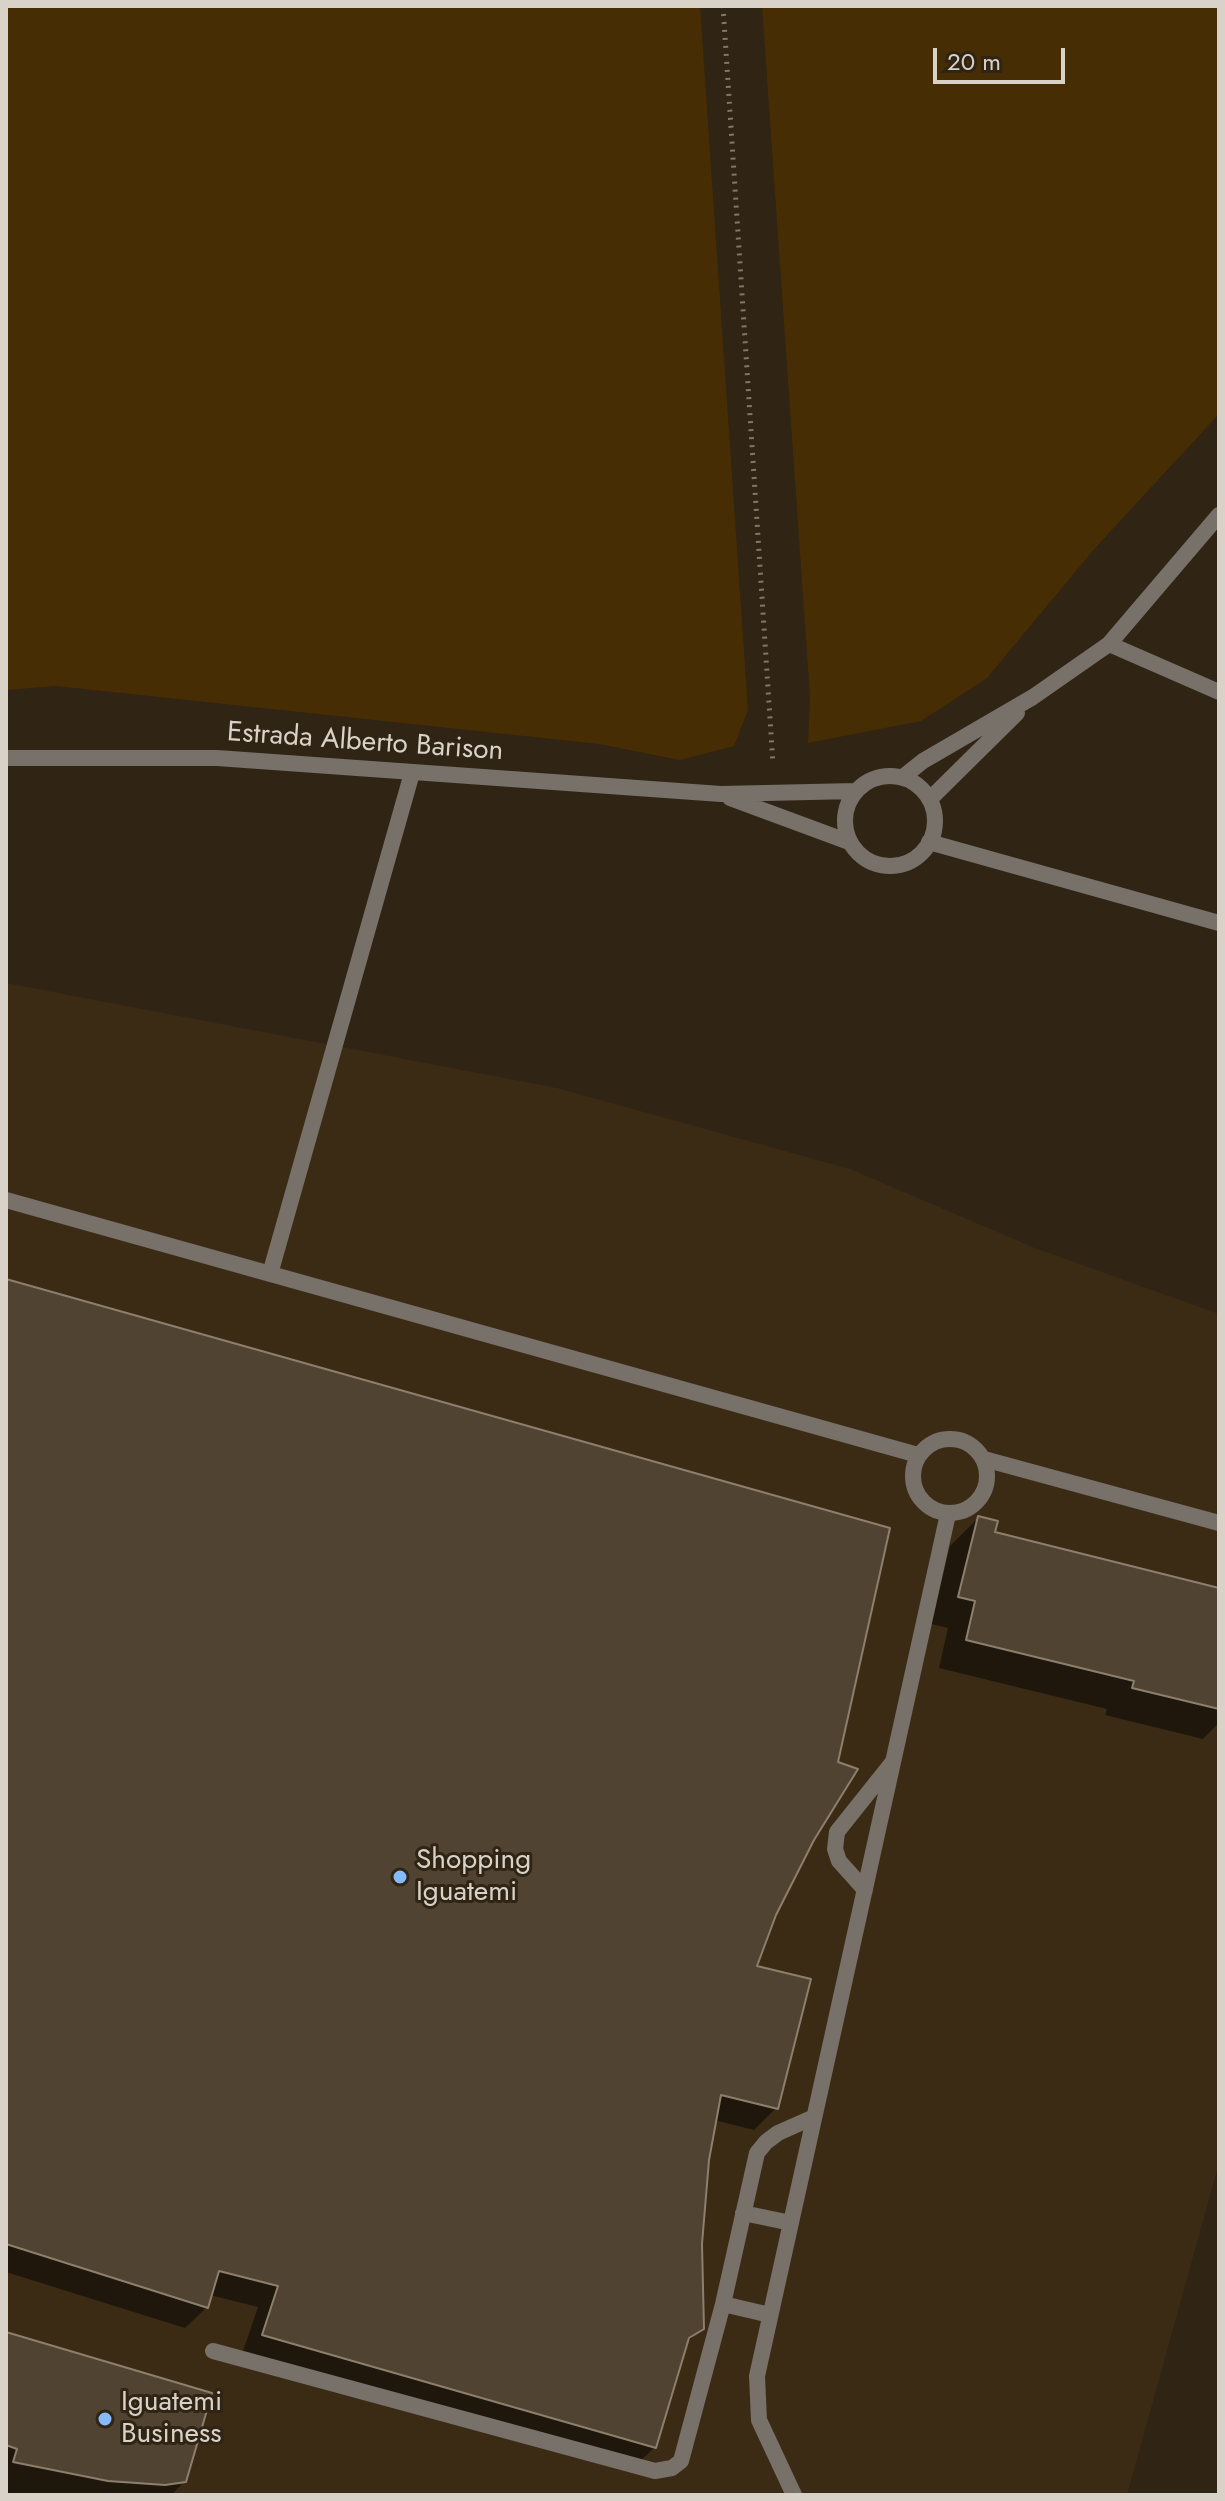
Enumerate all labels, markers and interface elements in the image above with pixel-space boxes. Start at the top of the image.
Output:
scale bar [937,32,1069,82]
text: 20 m [947,44,1001,79]
street label: Estrada Alberto Barison [226,717,504,769]
place label: Shopping Iguatemi [416,1844,531,1910]
marker: Shopping Iguatemi [391,1868,409,1886]
place label: Iguatemi Business [121,2386,222,2452]
marker: Iguatemi Business [96,2410,114,2428]

